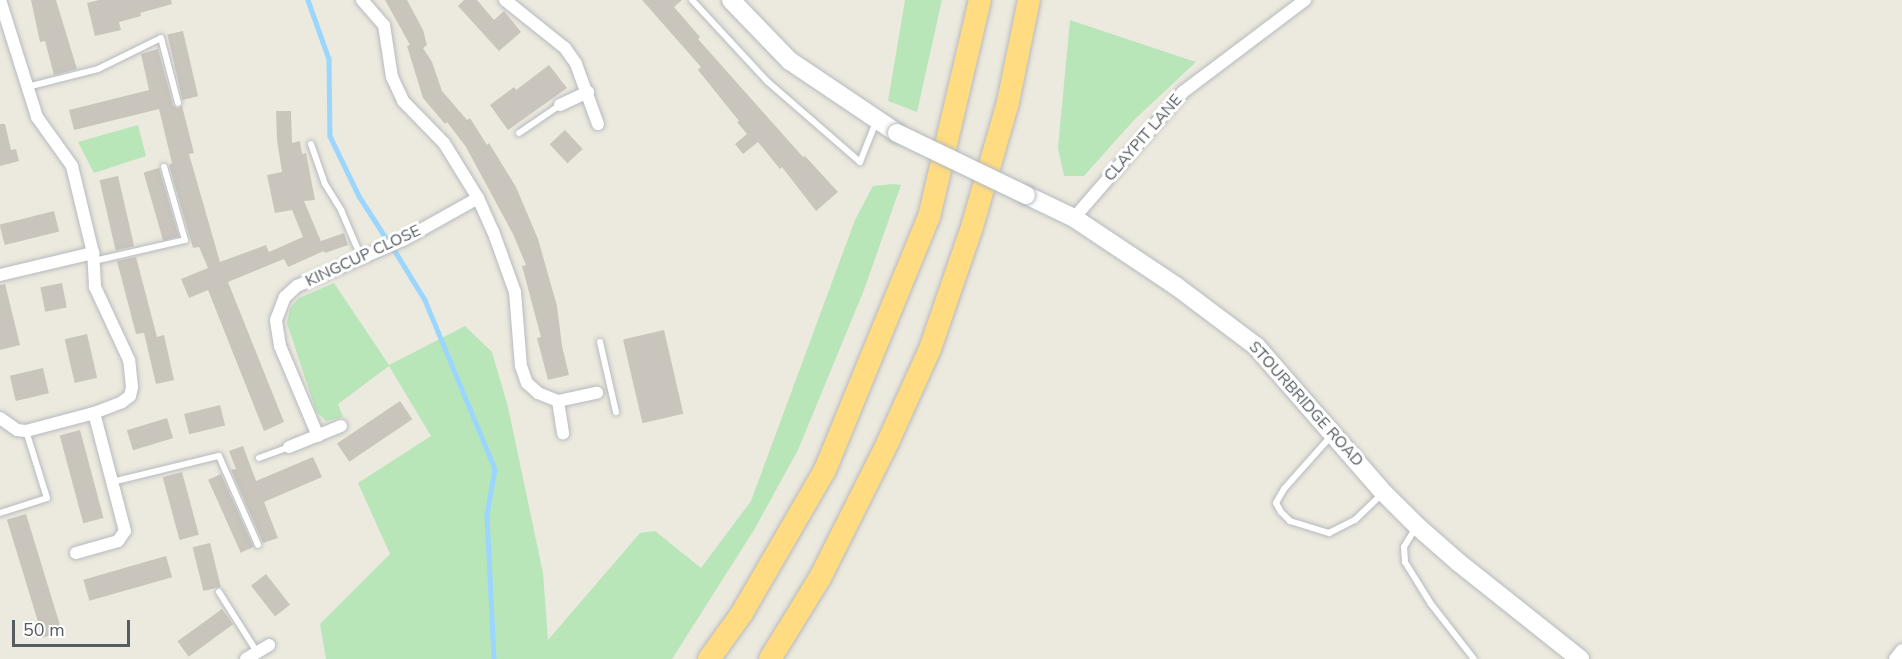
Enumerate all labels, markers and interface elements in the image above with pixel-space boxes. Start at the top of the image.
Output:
street label: CLAYPIT LANE [1100,91,1186,185]
street label: KINGCUP CLOSE [303,221,423,291]
street label: STOURBRIDGE ROAD [1245,337,1367,471]
scale bar [15,608,134,646]
text: 50 m [23,618,65,642]

